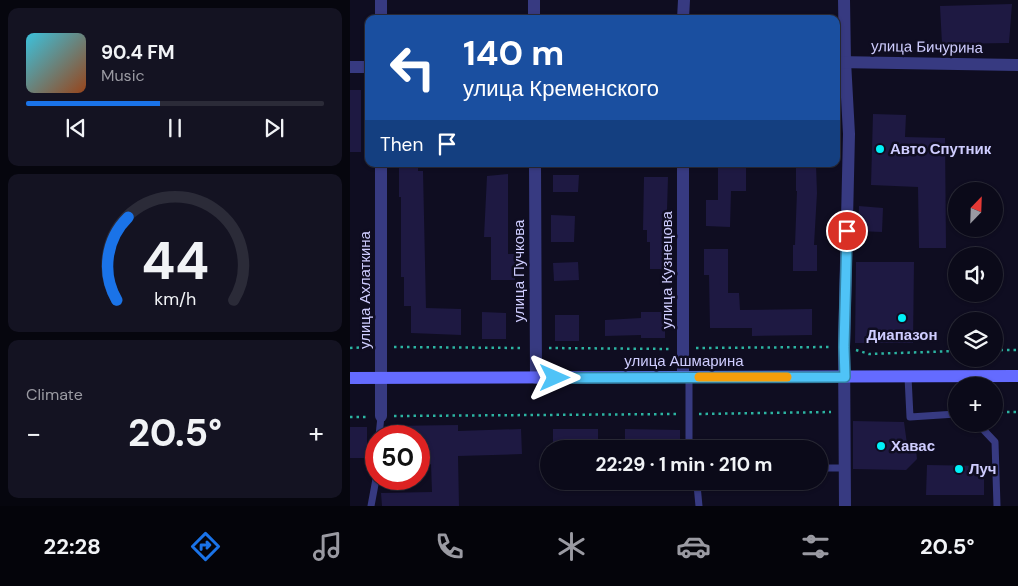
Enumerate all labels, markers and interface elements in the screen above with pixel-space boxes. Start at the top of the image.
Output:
text: 140 m [463,30,564,76]
icon: left [380,35,445,100]
street label: улица Бичурина [871,36,984,58]
text: 90.4 FM [101,40,175,65]
text: Music [101,65,145,86]
text: улица Кременского [463,74,659,103]
icon: previous [62,114,90,142]
icon: pause [161,114,189,142]
icon: next [260,114,288,142]
icon: arrive [433,130,461,158]
text: Then [380,132,423,157]
place label: Авто Спутник [890,139,992,159]
marker: Авто Спутник [874,143,886,155]
north arrow [948,182,1002,238]
map controls [948,182,1003,432]
street label: улица Кузнецова [657,210,677,329]
pin [826,210,868,252]
icon: arrive [833,217,861,245]
street label: улица Пучкова [509,219,529,322]
text: 44 [141,227,209,295]
street label: улица Ахлаткина [355,230,375,349]
button: sound [948,247,1003,302]
text: km/h [154,287,196,311]
marker: Диапазон [896,312,908,324]
button: layers [948,312,1003,367]
place label: Диапазон [866,325,938,345]
position arrow [528,351,580,403]
street label: улица Ашмарина [624,351,744,371]
button: + [948,377,1003,432]
text: Climate [26,384,83,405]
text: 20.5° [128,408,222,458]
text: − [26,415,41,452]
text: + [309,415,324,452]
speed limit sign: 50 [365,425,430,490]
place label: Хавас [891,436,935,456]
marker: Хавас [875,440,887,452]
text: 22:29 · 1 min · 210 m [596,452,772,477]
place label: Луч [969,459,997,479]
marker: Луч [953,463,965,475]
icon: directions [188,529,223,564]
icon: music [310,529,345,564]
icon: phone [432,529,467,564]
icon: climate [554,529,589,564]
icon: car [676,529,711,564]
icon: filters [798,529,833,564]
text: 22:28 [44,532,101,561]
text: 20.5° [920,532,974,561]

